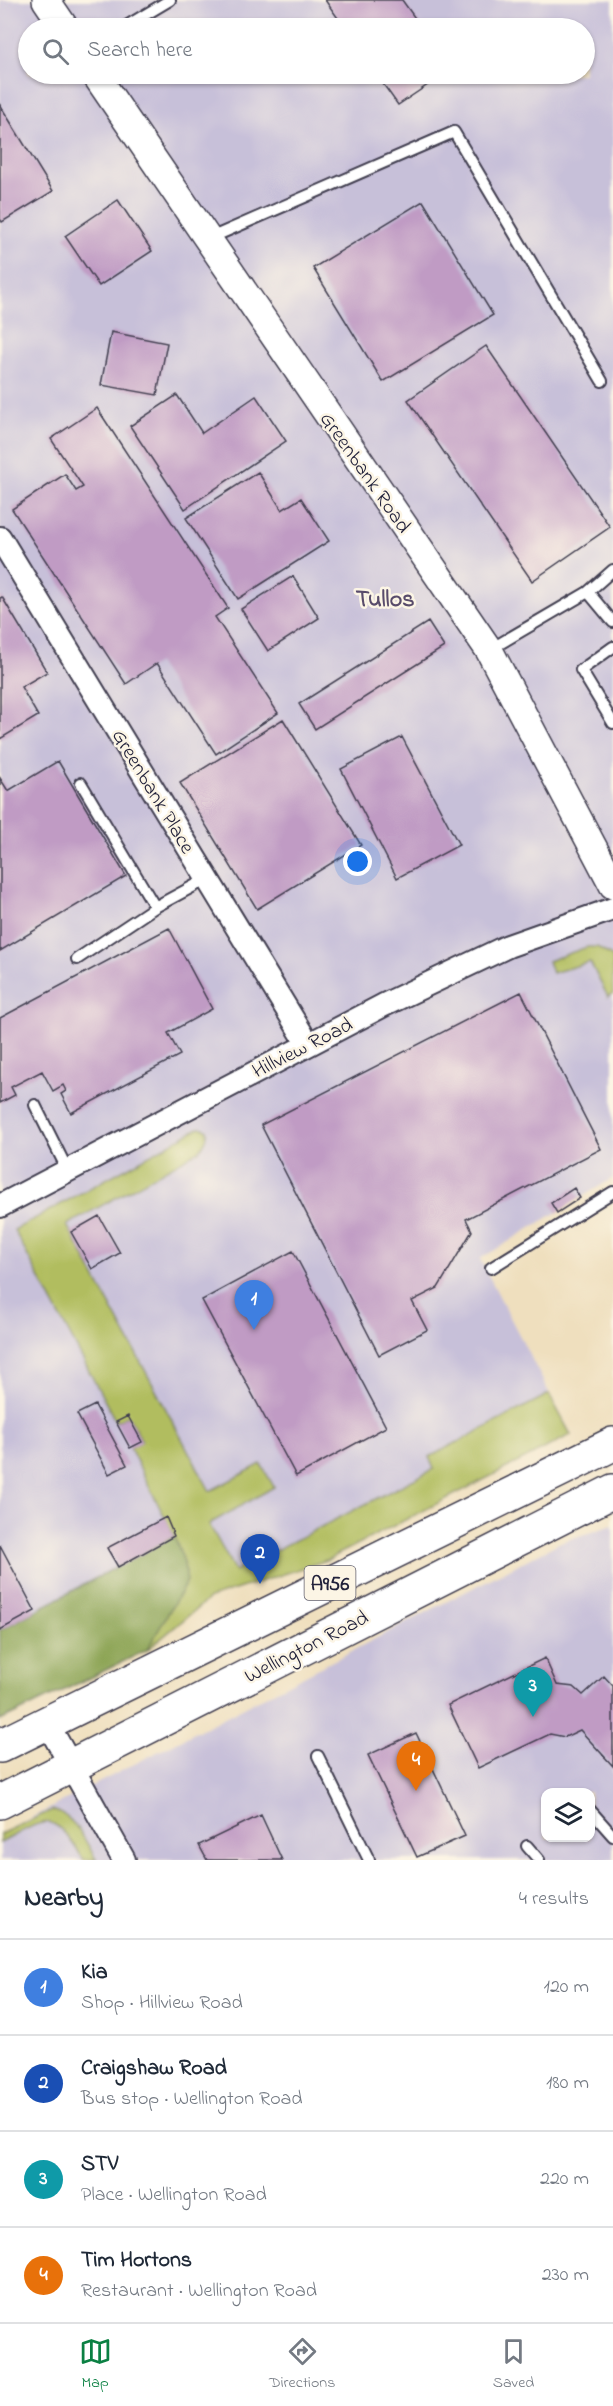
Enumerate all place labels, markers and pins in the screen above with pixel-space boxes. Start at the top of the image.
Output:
pin: 1 [234,1280,274,1330]
pin: 2 [240,1534,280,1584]
pin: 3 [514,1668,552,1717]
pin: 4 [396,1742,436,1791]

